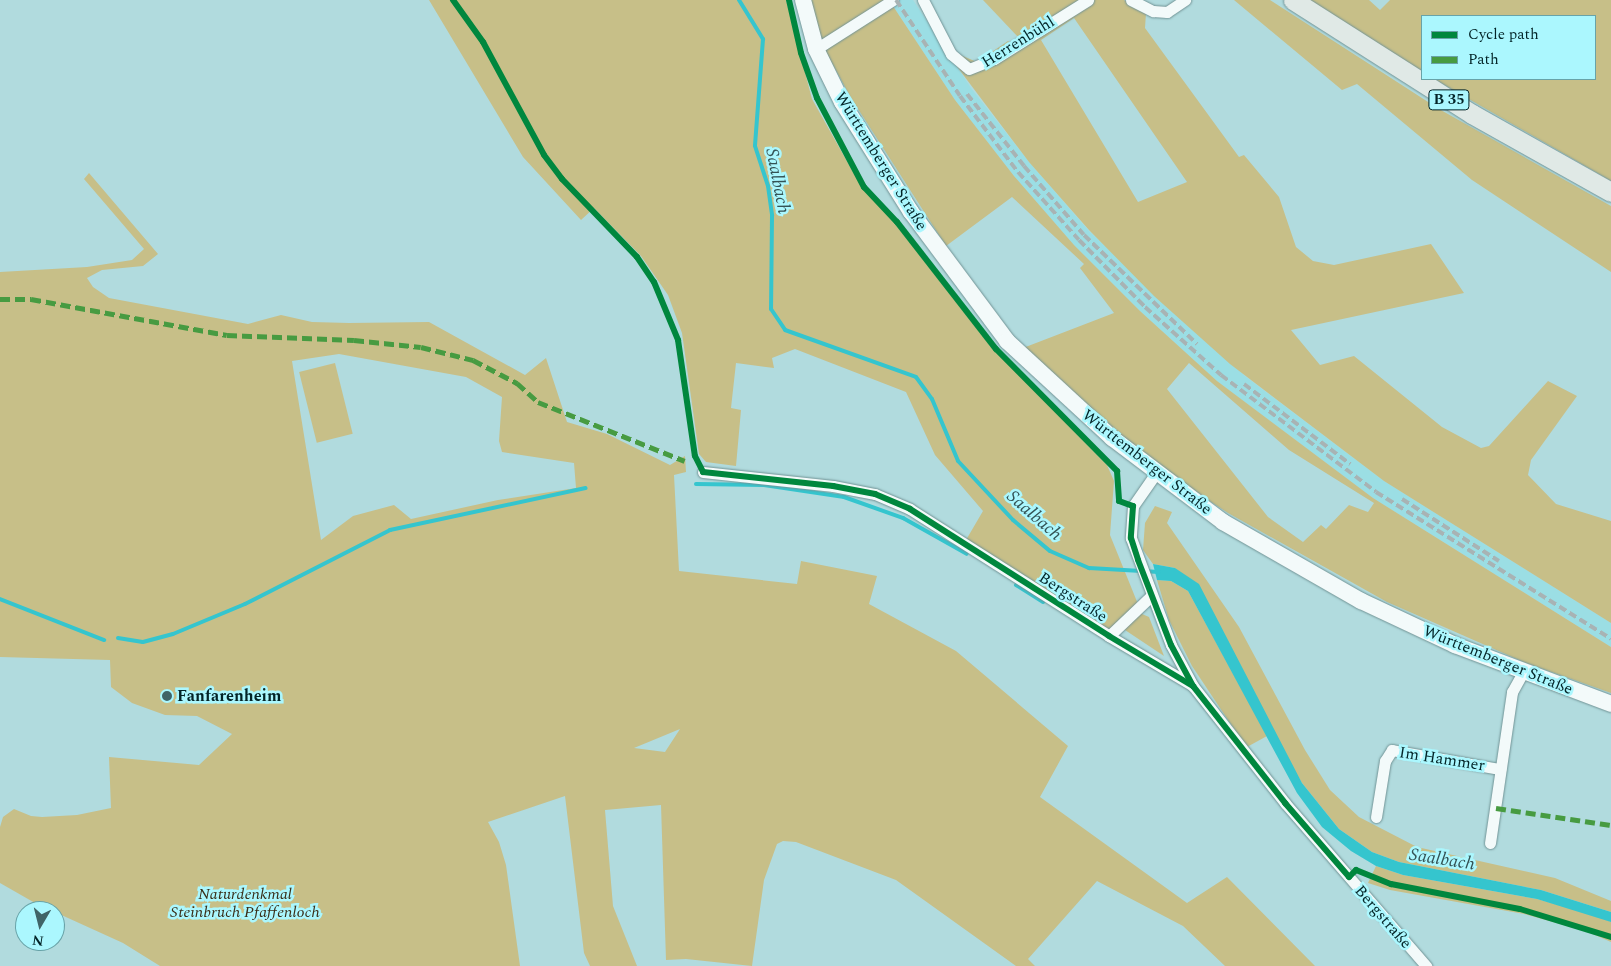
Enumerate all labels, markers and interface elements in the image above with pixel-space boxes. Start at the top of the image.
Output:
street label: Herrenbühl [978,12,1058,72]
legend [1421,15,1596,80]
text: Cycle path [1468,23,1539,46]
text: Path [1468,48,1499,71]
street label: Württemberger Straße [831,88,931,234]
road number: B 35 [1428,88,1470,112]
water label: Saalbach [760,147,794,215]
street label: Württemberger Straße [1078,405,1216,519]
water label: Saalbach [1002,486,1066,546]
street label: Bergstraße [1035,568,1111,626]
street label: Württemberger Straße [1420,621,1576,699]
place label: Fanfarenheim [177,686,281,706]
marker: Fanfarenheim [161,690,173,702]
street label: Im Hammer [1398,743,1486,775]
water label: Saalbach [1408,844,1476,876]
street label: Bergstraße [1350,881,1416,953]
park label: Naturdenkmal Steinbruch Pfaffenloch [170,884,320,922]
north arrow [15,901,65,951]
text: N [31,929,45,952]

